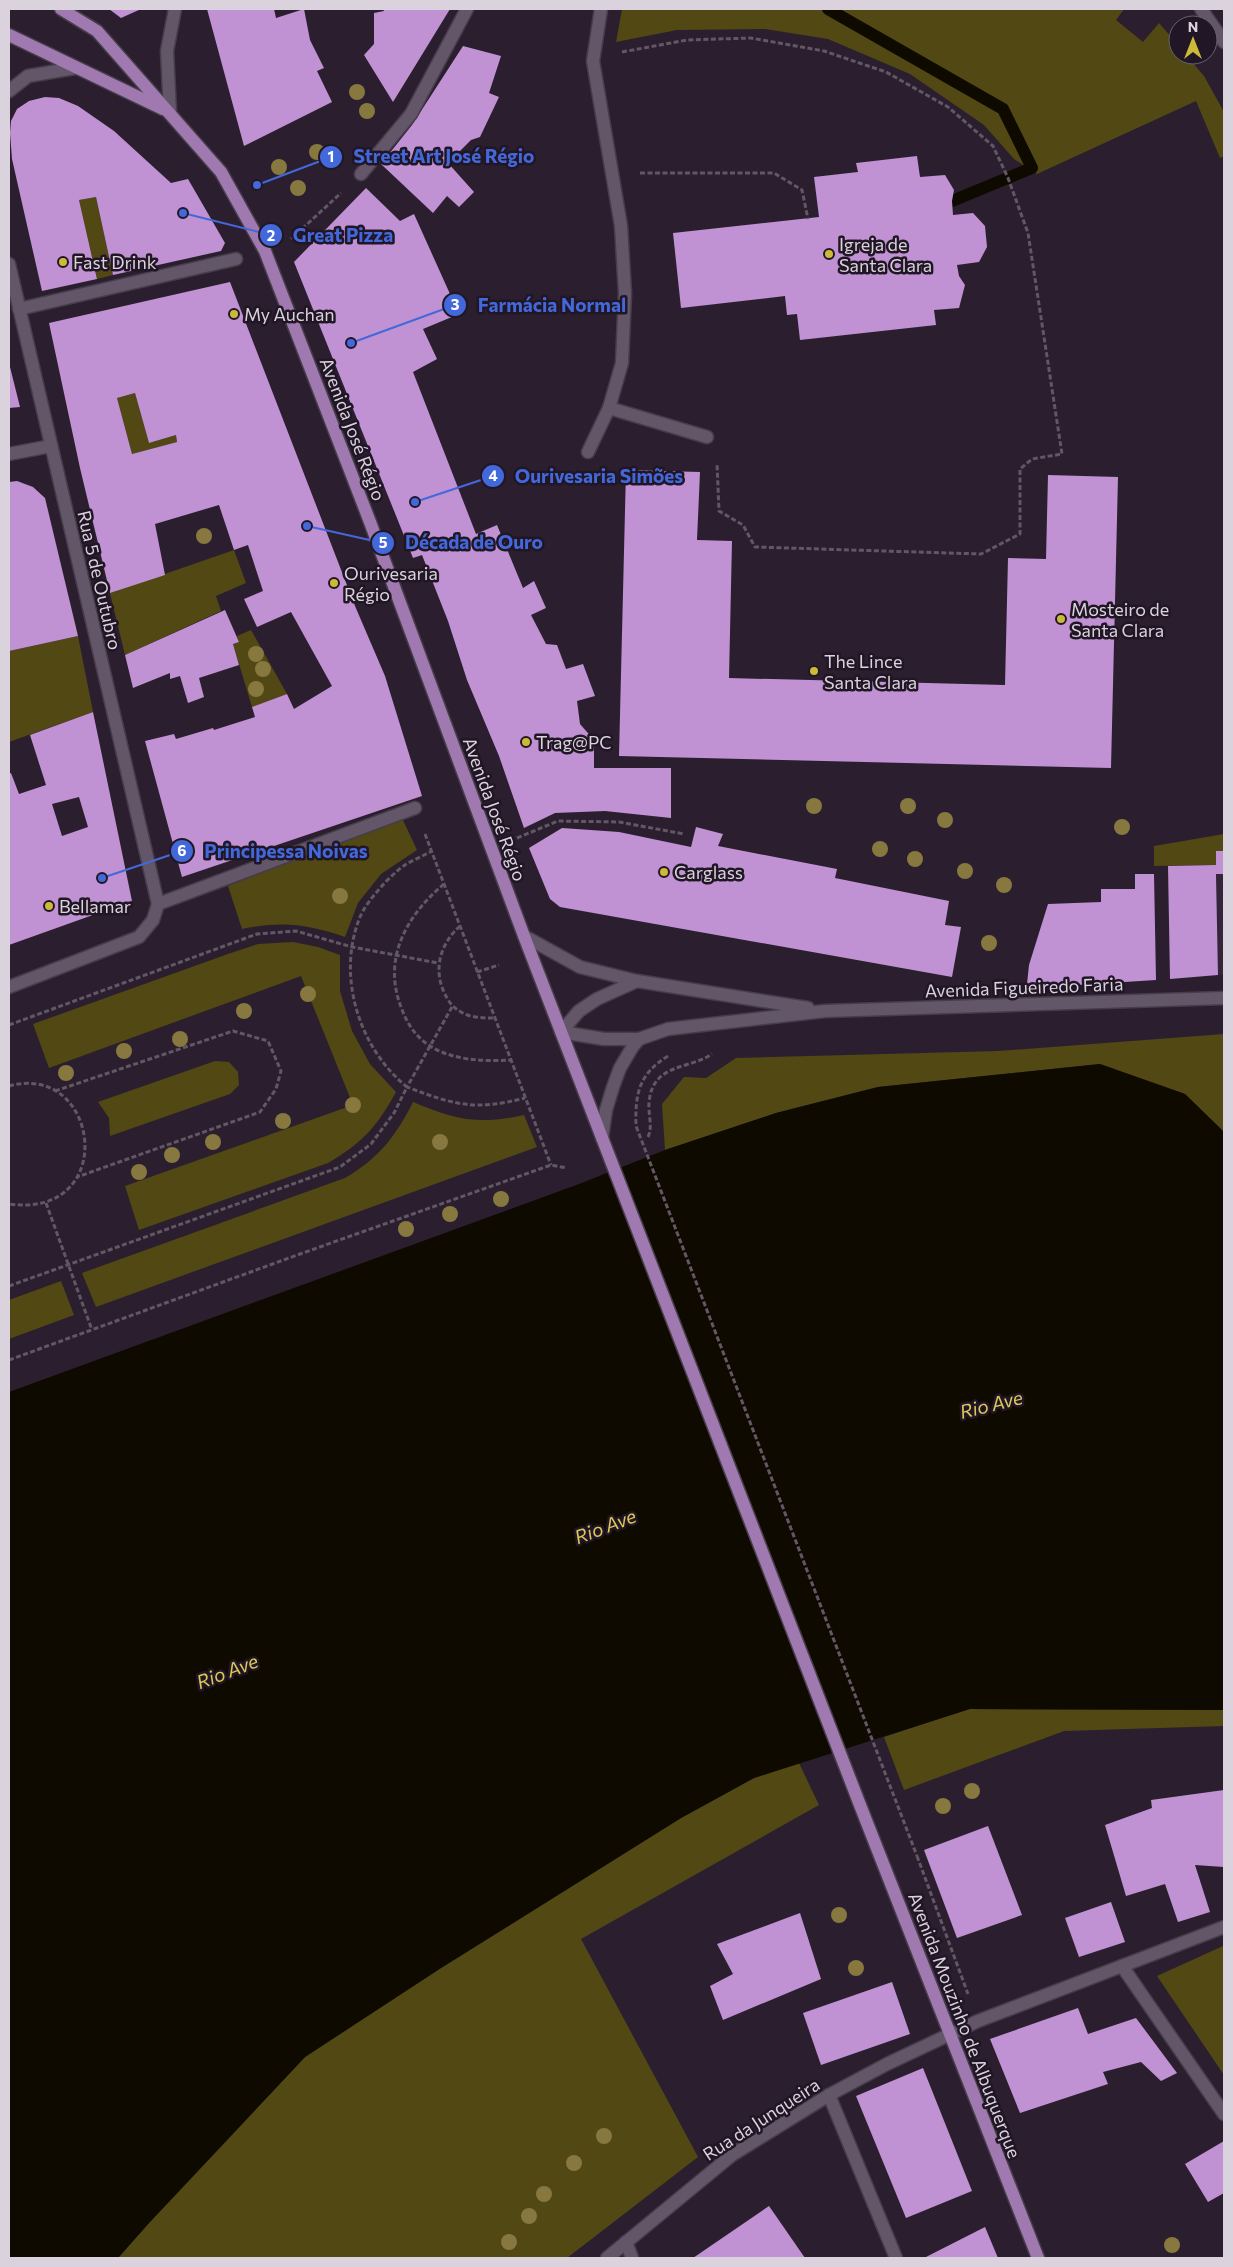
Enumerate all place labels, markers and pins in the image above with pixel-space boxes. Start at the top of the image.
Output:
callout: Street Art José Régio [318,140,544,174]
callout: Great Pizza [258,218,403,252]
place label: Igreja de Santa Clara [839,233,932,276]
marker: Igreja de Santa Clara [823,248,835,260]
place label: Fast Drink [73,251,157,273]
marker: Fast Drink [57,256,69,268]
callout: Farmácia Normal [442,288,636,322]
place label: My Auchan [244,303,335,325]
marker: My Auchan [228,308,240,320]
callout: Ourivesaria Simões [480,459,694,493]
callout: Década de Ouro [370,526,553,560]
place label: Ourivesaria Régio [344,562,438,605]
marker: Ourivesaria Régio [328,577,340,589]
place label: Mosteiro de Santa Clara [1071,598,1169,641]
marker: Mosteiro de Santa Clara [1055,613,1067,625]
place label: The Lince Santa Clara [824,650,917,693]
marker: The Lince Santa Clara [808,665,820,677]
place label: Trag@PC [536,731,612,753]
marker: Trag@PC [520,736,532,748]
callout: Principessa Noivas [170,834,378,868]
place label: Carglass [674,861,743,883]
marker: Carglass [658,866,670,878]
place label: Bellamar [59,895,131,917]
marker: Bellamar [43,900,55,912]

